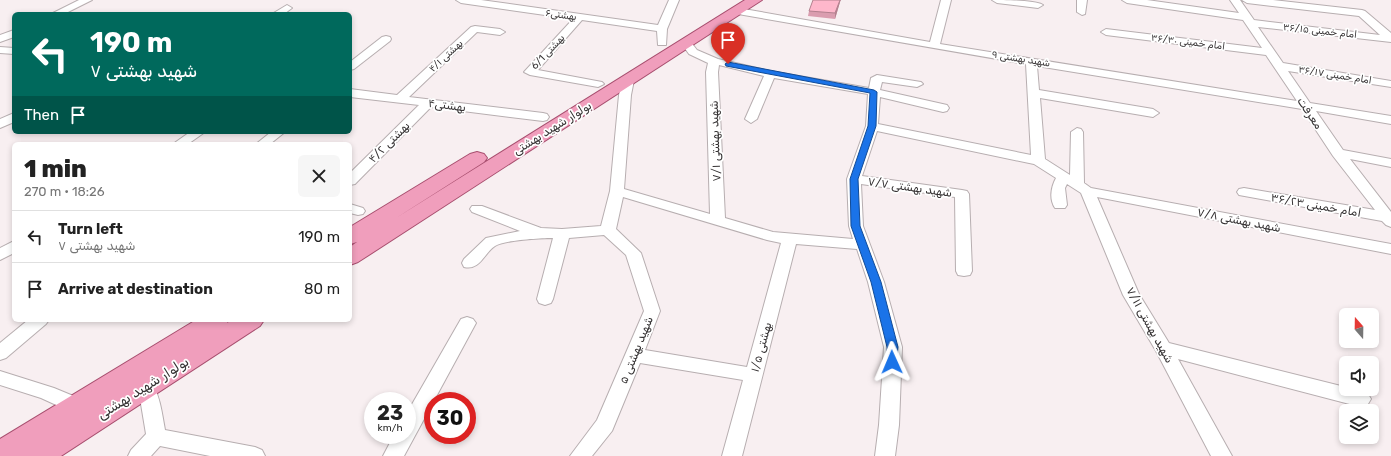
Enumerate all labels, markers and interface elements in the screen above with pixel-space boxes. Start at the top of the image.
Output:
street label: بهشتی۶ [545,7,577,23]
street label: امام خمینی ۳۶/۱۵ [1282,21,1358,41]
pin [711,23,745,64]
text: 190 m [90,26,173,59]
icon: left [24,28,76,80]
icon: arrive [717,29,739,51]
street label: بهشتی 6/1 [529,32,567,72]
street label: امام خمینی ۳۶/۳۰ [1150,32,1226,52]
street label: بهشتی ۴/۱ [427,37,465,75]
street label: شهید بهشتی ۹ [991,48,1051,70]
text: شهید بهشتی ۷ [90,60,197,82]
street label: امام خمینی ۳۶/۱۷ [1297,63,1373,87]
street label: معرفت [1293,94,1326,133]
street label: بهشتی۴ [427,96,467,115]
street label: بولوار شهید بهشتی [510,98,594,159]
street label: شهید بهشتی ۷/۱ [707,100,724,182]
icon: arrive [67,104,89,126]
text: Then [24,106,59,124]
street label: بهشتی ۴/۲ [365,118,413,166]
text: 1 min [24,155,87,183]
button: close [298,155,340,197]
street label: شهید بهشتی ۷/۷ [867,174,953,201]
text: 270 m · 18:26 [24,184,105,199]
street label: امام خمینی ۳۶/۲۳ [1269,190,1362,222]
street label: شهید بهشتی ۷/۸ [1196,205,1282,236]
text: Turn left [58,220,123,238]
icon: left [24,226,46,248]
text: 190 m [298,228,340,246]
text: شهید بهشتی ۷ [58,238,136,253]
icon: arrive [24,278,46,300]
text: Arrive at destination [58,280,213,298]
text: 80 m [304,280,340,298]
street label: شهید بهشتی ۷/۱۱ [1122,285,1177,366]
north arrow [1339,308,1379,348]
map controls [1339,308,1379,444]
street label: شهید بهشتی ۵ [616,314,657,386]
street label: بهشتی ۱/۵ [748,320,775,374]
position arrow [871,341,913,383]
street label: بولوار شهید بهشتی [94,353,192,423]
button: sound [1339,356,1379,396]
speed limit sign: 30 [424,392,476,444]
text: 23 [377,401,403,425]
button: layers [1339,404,1379,444]
text: km/h [378,422,402,434]

